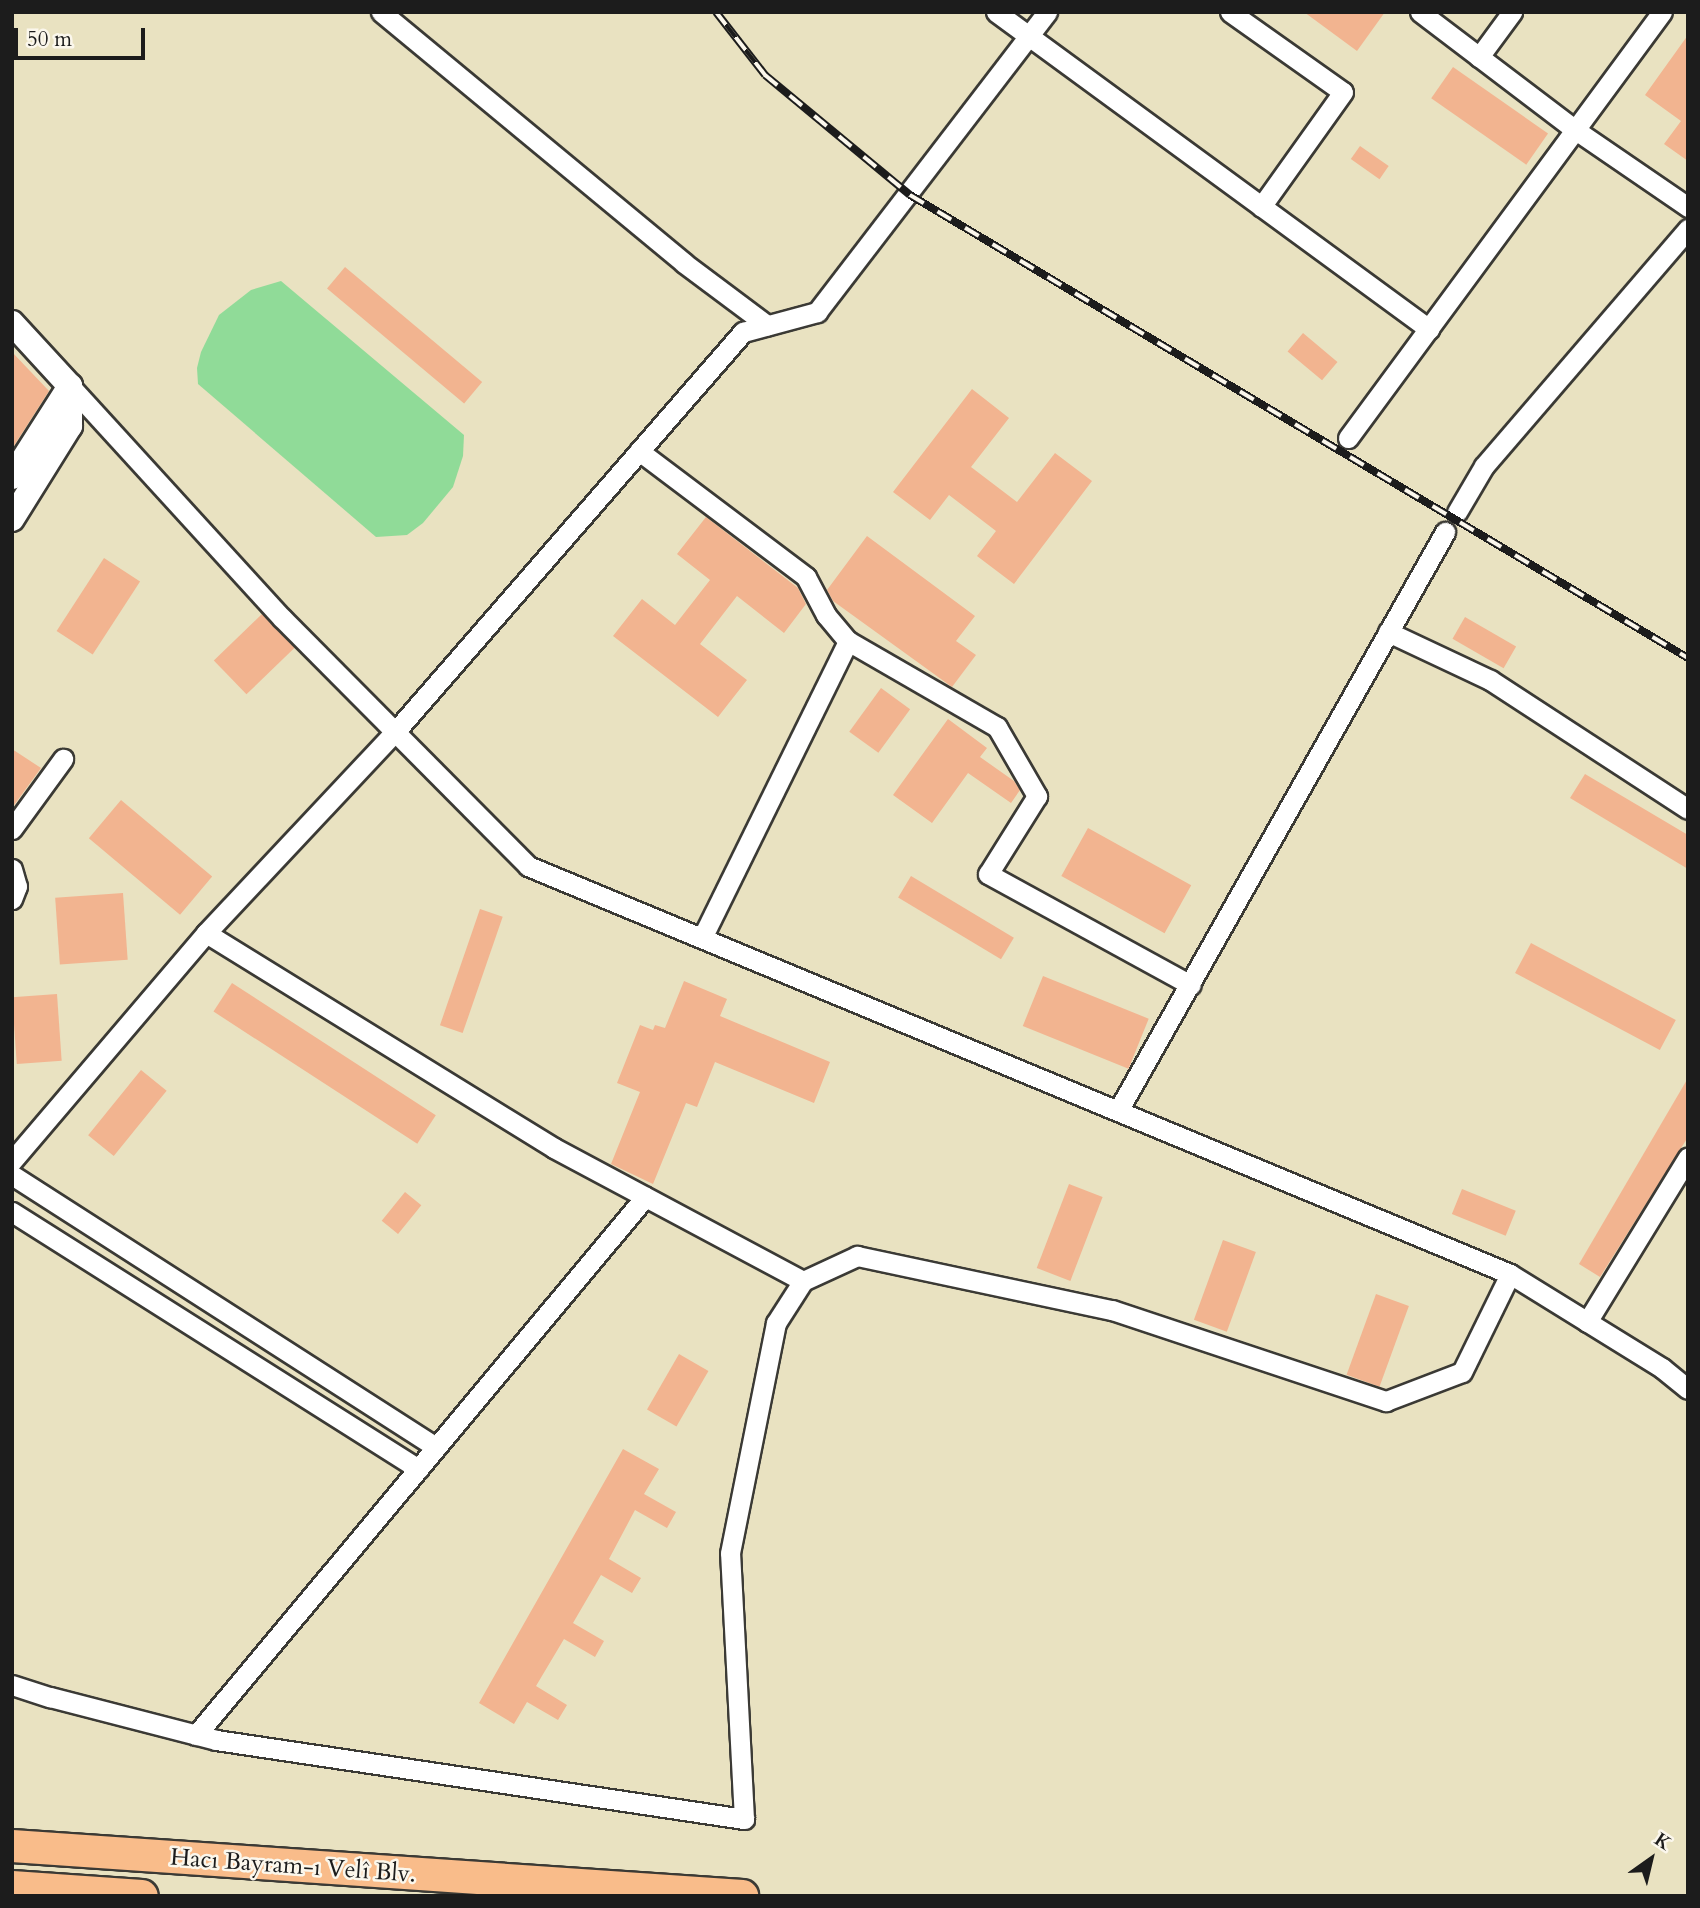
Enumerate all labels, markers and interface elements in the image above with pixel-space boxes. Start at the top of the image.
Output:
scale bar [18,14,149,58]
text: 50 m [27,25,72,54]
north arrow [1616,1824,1686,1894]
text: K [1649,1827,1676,1857]
street label: Hacı Bayram-ı Velî Blv. [169,1843,417,1889]

